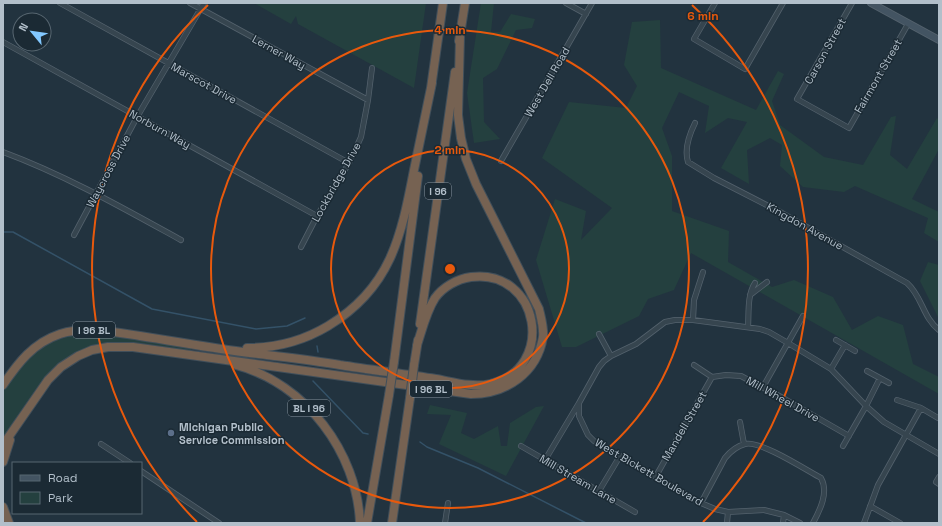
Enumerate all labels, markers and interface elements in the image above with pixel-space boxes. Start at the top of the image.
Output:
text: 6 min [687,8,719,24]
north arrow [12,12,52,52]
street label: Carson Street [801,16,849,86]
text: N [15,21,31,34]
text: 4 min [434,22,466,38]
street label: Lerner Way [250,32,308,72]
street label: Fairmont Street [851,36,905,116]
street label: West Dell Road [521,44,573,120]
street label: Marscot Drive [169,59,239,107]
street label: Norburn Way [127,106,193,152]
street label: Waycross Drive [83,132,133,210]
street label: Lockbridge Drive [308,140,364,224]
text: 2 min [434,142,466,158]
road number: I 96 [425,183,451,199]
street label: Kingdon Avenue [764,199,846,253]
centre of rings [443,262,457,276]
road number: I 96 BL [73,322,115,338]
street label: Mill Wheel Drive [744,373,822,425]
road number: I 96 BL [410,381,452,397]
street label: Mandell Street [658,389,710,463]
road number: BL I 96 [288,400,330,416]
place label: Michigan Public Service Commission [179,420,285,447]
marker: Michigan Public Service Commission [166,428,176,438]
street label: West Bickett Boulevard [592,435,706,509]
street label: Mill Stream Lane [537,451,619,507]
legend [12,462,142,514]
text: Road [48,470,77,486]
text: Park [48,490,73,506]

